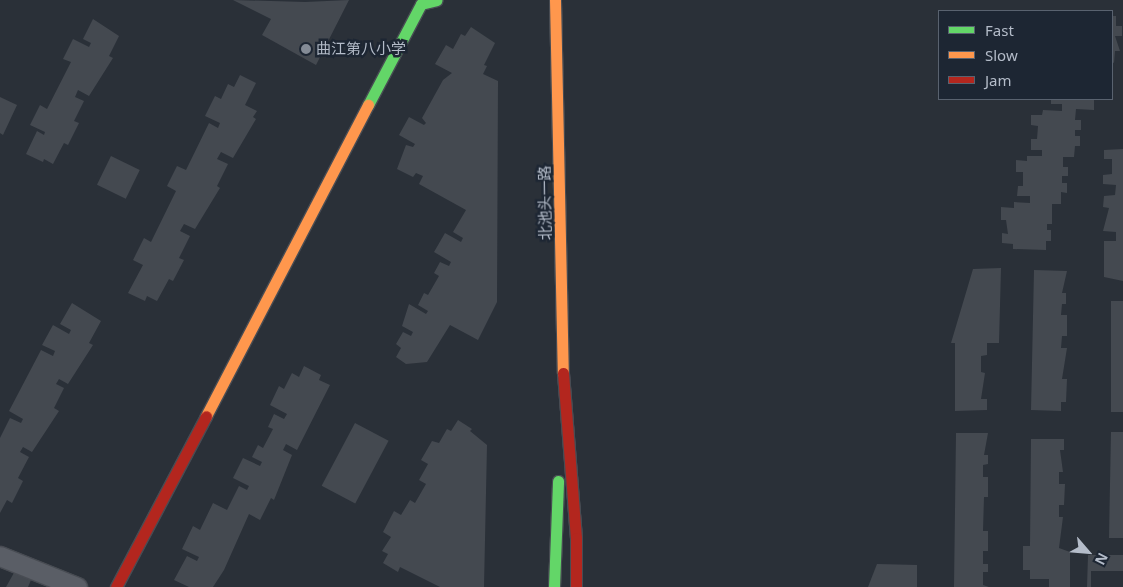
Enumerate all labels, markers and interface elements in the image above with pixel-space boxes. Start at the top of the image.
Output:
legend [938,10,1113,100]
text: Fast [985,20,1014,40]
place label: 曲江第八小学 [316,40,406,58]
marker: 曲江第八小学 [300,43,312,55]
text: Slow [985,45,1018,65]
text: Jam [985,70,1012,90]
street label: 北池头一路 [535,165,555,241]
north arrow [1063,527,1113,577]
text: N [1091,550,1113,568]

